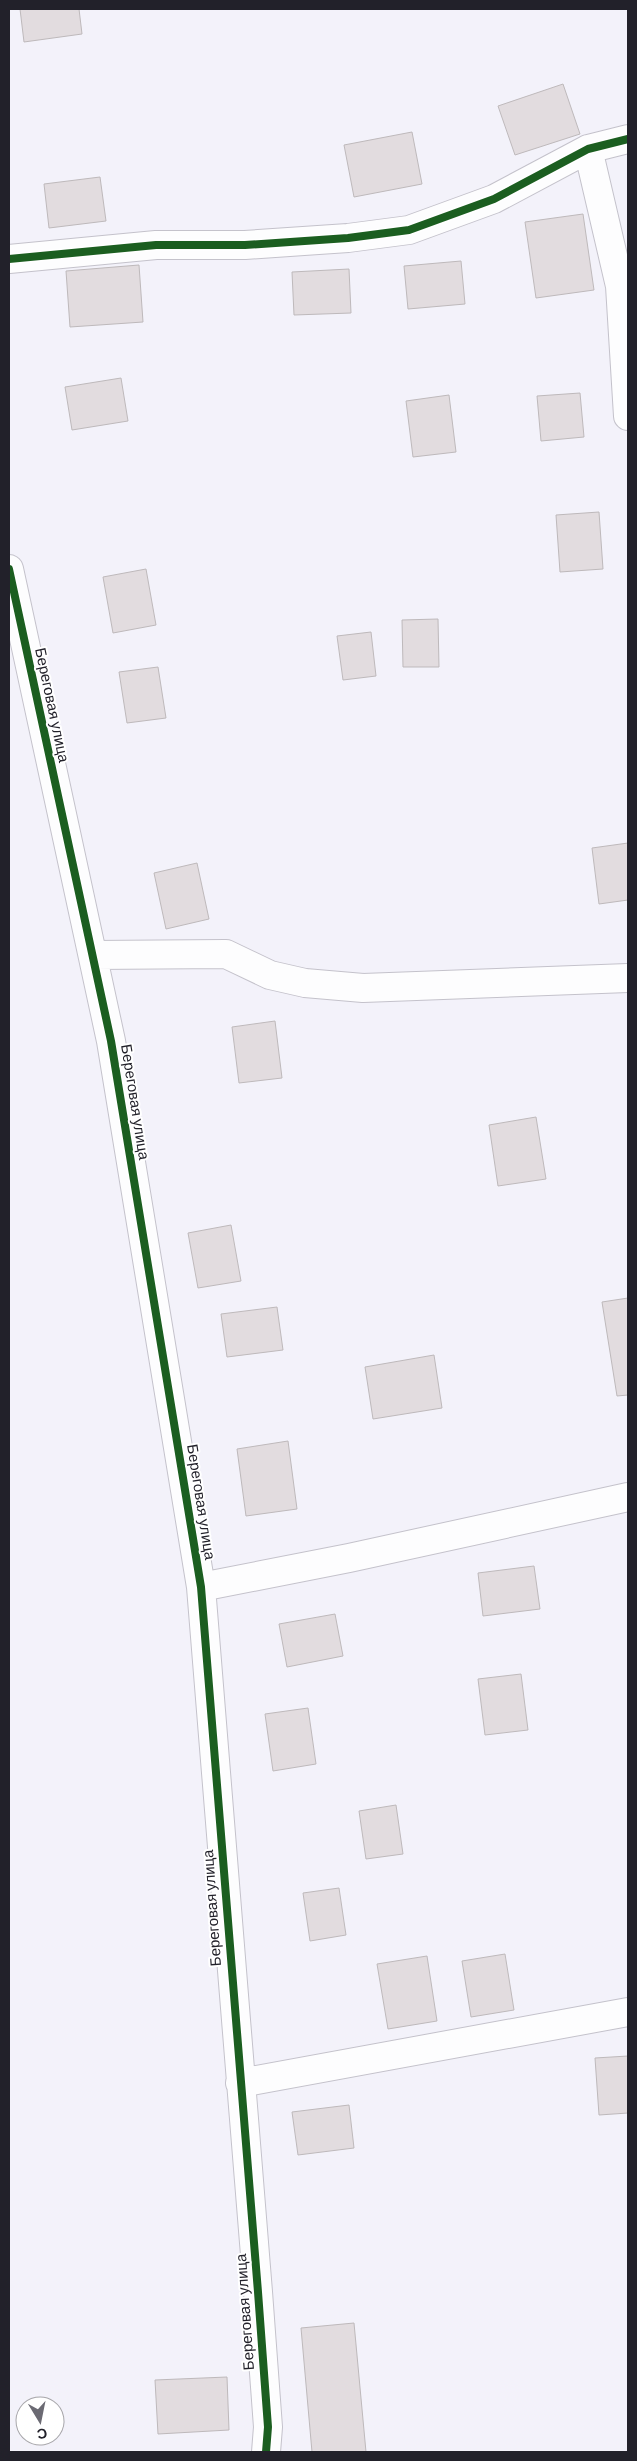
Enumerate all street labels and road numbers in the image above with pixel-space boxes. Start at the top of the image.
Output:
street label: Береговая улица [32,646,74,764]
street label: Береговая улица [118,1043,154,1162]
street label: Береговая улица [184,1443,220,1562]
street label: Береговая улица [198,1849,224,1967]
street label: Береговая улица [231,2253,257,2371]

